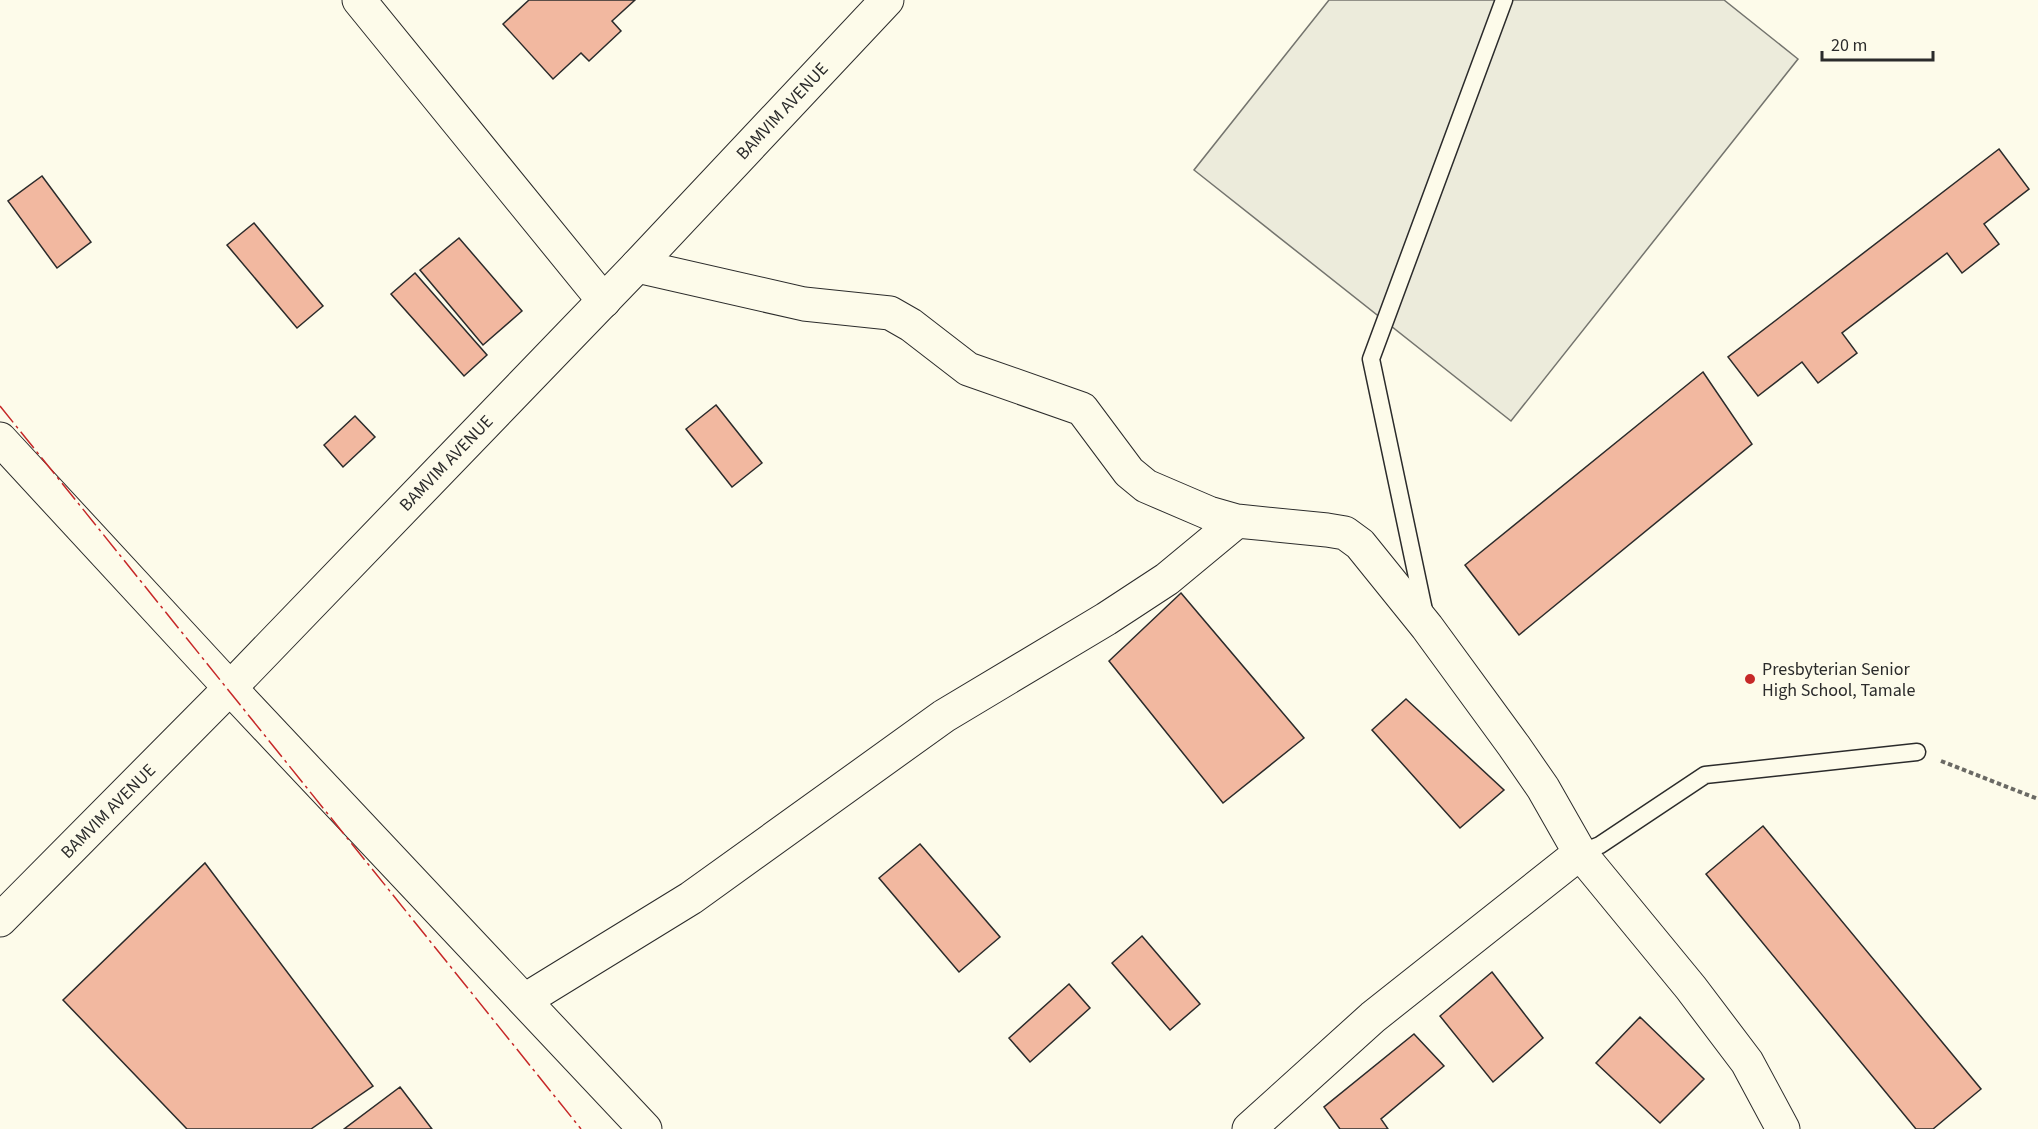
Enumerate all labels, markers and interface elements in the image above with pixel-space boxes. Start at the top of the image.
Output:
scale bar [1822,24,1933,62]
text: 20 m [1831,33,1867,58]
street label: BAMVIM AVENUE [731,57,834,166]
street label: BAMVIM AVENUE [394,410,499,517]
place label: Presbyterian Senior High School, Tamale [1762,657,1915,703]
marker: Presbyterian Senior High School, Tamale [1743,672,1757,686]
street label: BAMVIM AVENUE [55,758,161,864]

